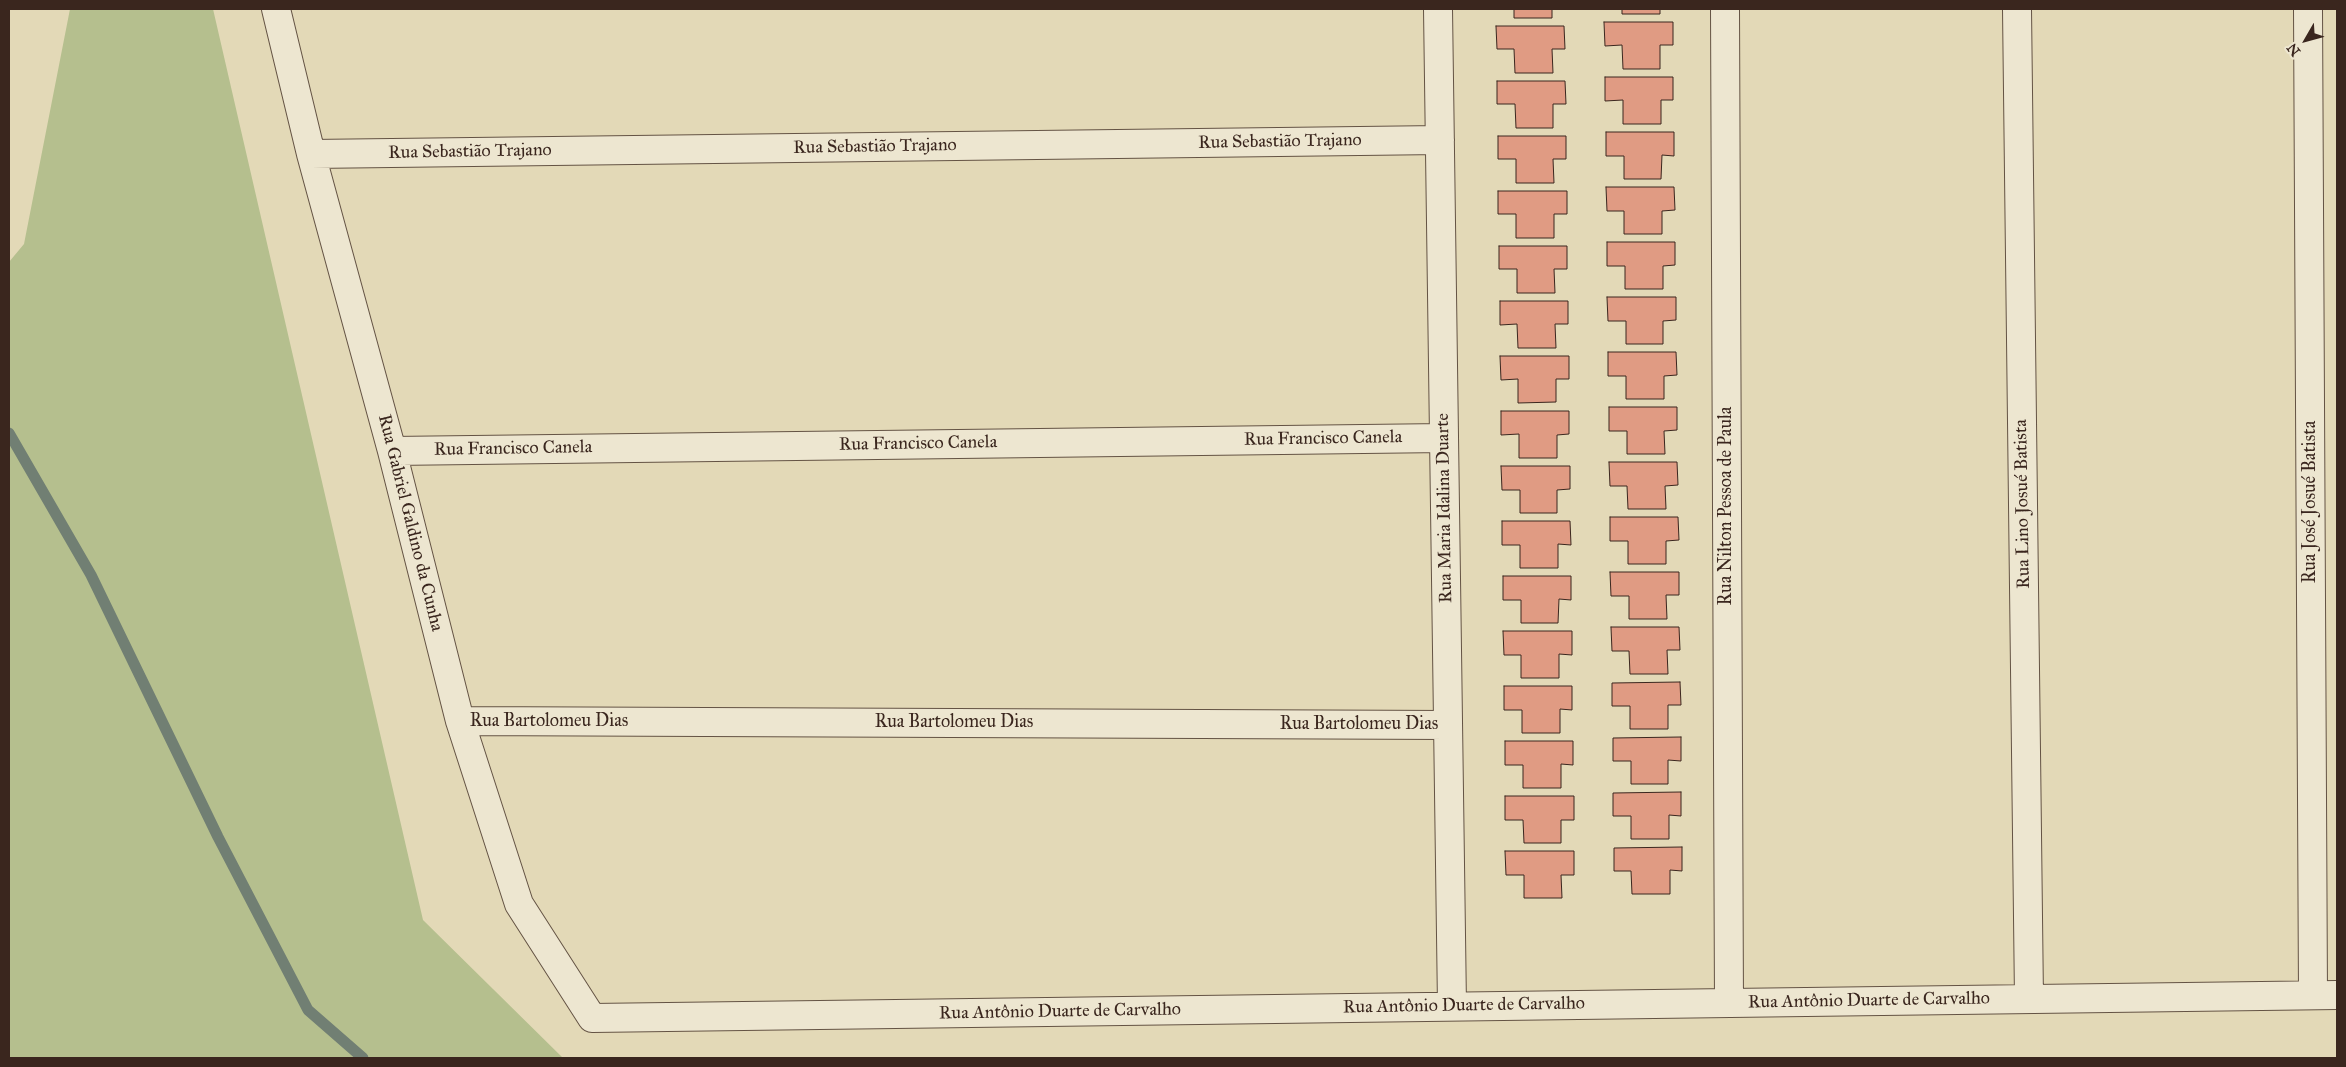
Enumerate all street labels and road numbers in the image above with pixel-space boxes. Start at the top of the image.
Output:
street label: Rua Sebastião Trajano [1198,130,1362,154]
street label: Rua Sebastião Trajano [793,135,957,159]
street label: Rua Sebastião Trajano [388,140,552,164]
street label: Rua Nilton Pessoa de Paula [1716,407,1738,605]
street label: Rua Gabriel Galdino da Cunha [373,412,447,634]
street label: Rua Maria Idalina Duarte [1433,413,1457,603]
street label: Rua Lino Josué Batista [2011,419,2035,589]
street label: Rua José Josué Batista [2300,421,2322,583]
street label: Rua Francisco Canela [1244,427,1402,451]
street label: Rua Francisco Canela [839,432,997,456]
street label: Rua Francisco Canela [434,437,592,461]
street label: Rua Bartolomeu Dias [470,711,628,733]
street label: Rua Bartolomeu Dias [875,712,1033,734]
street label: Rua Bartolomeu Dias [1280,714,1438,736]
street label: Rua Antônio Duarte de Carvalho [1748,988,1990,1014]
street label: Rua Antônio Duarte de Carvalho [1343,993,1585,1019]
street label: Rua Antônio Duarte de Carvalho [939,999,1181,1025]

